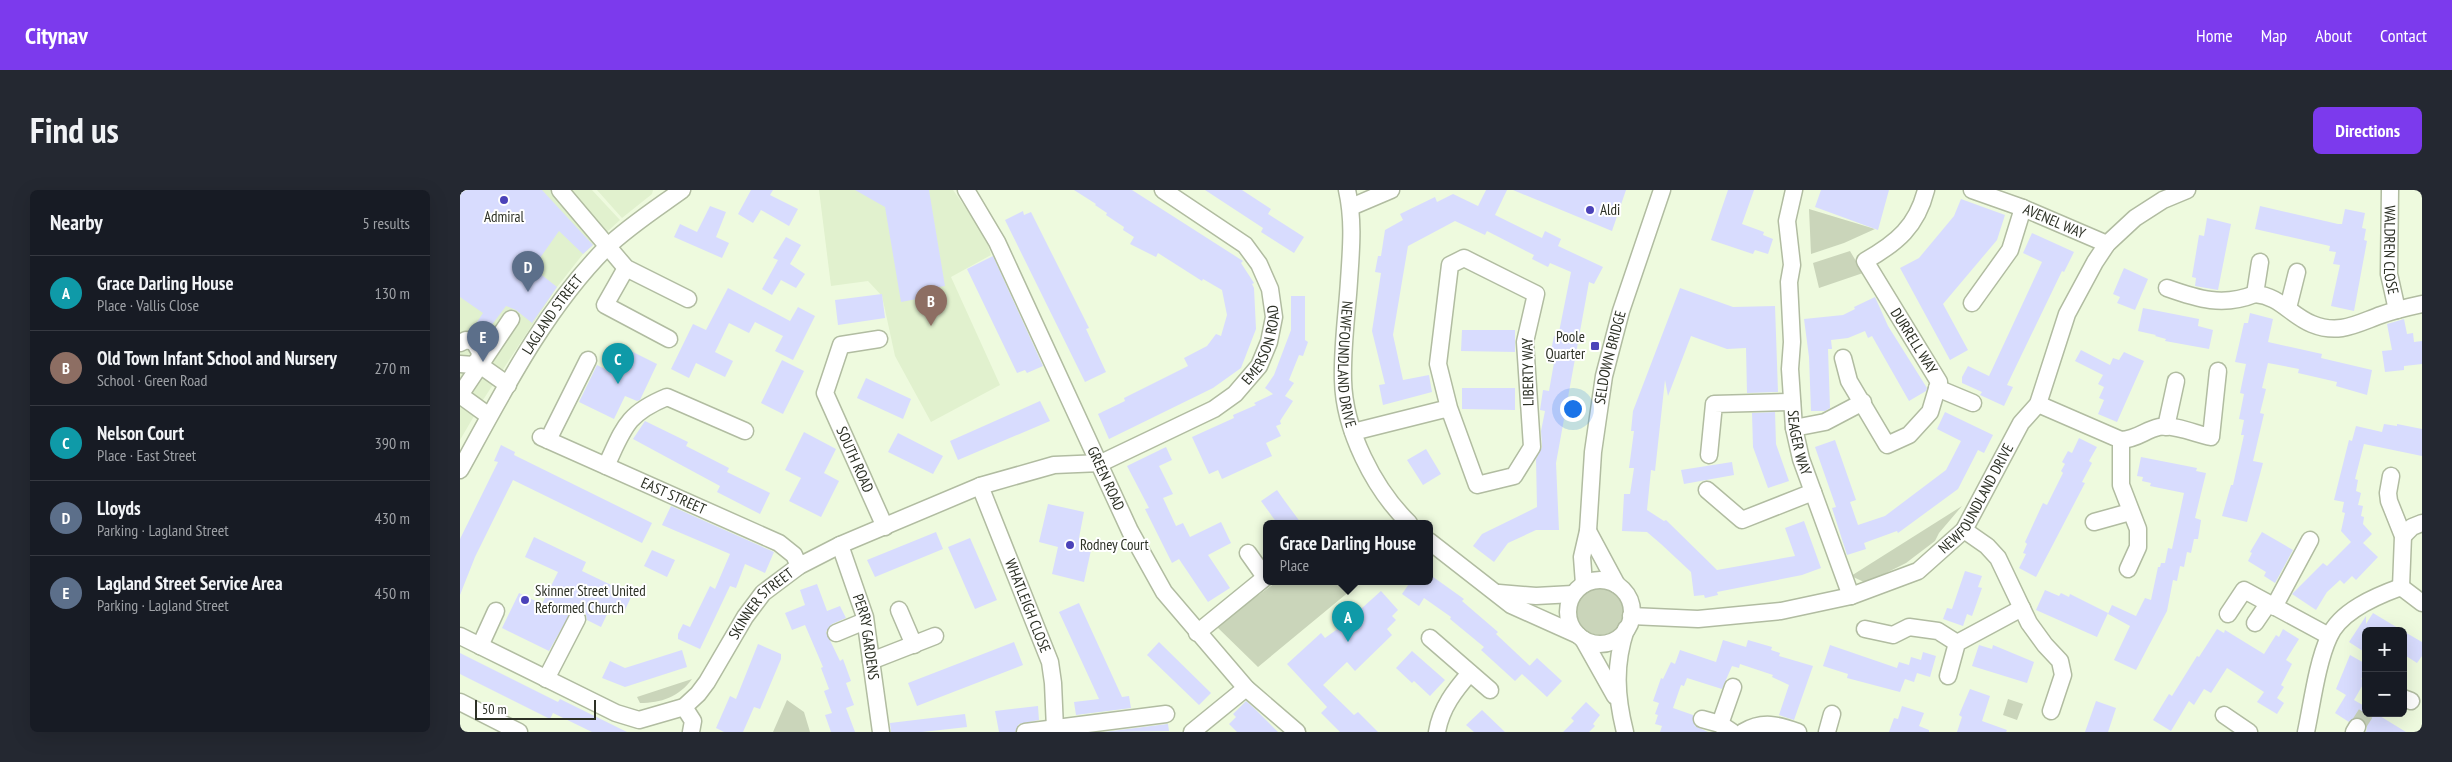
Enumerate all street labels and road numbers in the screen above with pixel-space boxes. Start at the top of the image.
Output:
street label: AVENEL WAY [2020,199,2089,243]
street label: WALDREN CLOSE [2380,205,2403,296]
street label: LAGLAND STREET [518,270,587,358]
street label: NEWFOUNDLAND DRIVE [1334,300,1361,430]
street label: EMERSON ROAD [1237,304,1283,388]
street label: DURRELL WAY [1887,304,1942,377]
street label: SELDOWN BRIDGE [1590,308,1630,406]
street label: LIBERTY WAY [1517,338,1538,406]
street label: SEAGER WAY [1784,410,1816,478]
street label: SOUTH ROAD [832,423,878,495]
street label: NEWFOUNDLAND DRIVE [1934,440,2017,557]
street label: GREEN ROAD [1083,443,1129,514]
street label: EAST STREET [638,473,709,518]
street label: WHATLEIGH CLOSE [1001,556,1055,655]
street label: SKINNER STREET [724,563,797,643]
street label: PERRY GARDENS [849,591,884,681]

